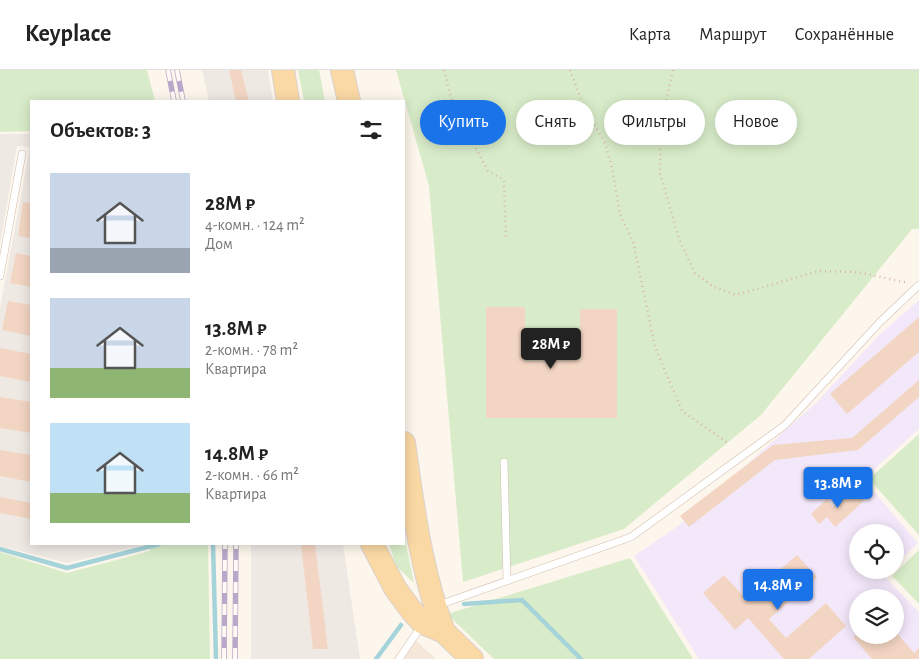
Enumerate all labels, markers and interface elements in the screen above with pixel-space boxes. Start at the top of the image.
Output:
text: Keyplace [25,22,111,46]
text: Карта [629,26,671,44]
text: Маршрут [699,26,767,44]
text: Сохранённые [795,26,894,44]
chip: Купить [420,100,506,145]
chip: Снять [516,100,594,145]
chip: Фильтры [604,100,705,145]
chip: Новое [715,100,797,145]
icon: filters [357,116,385,144]
text: Объектов: 3 [50,120,151,141]
icon: home [90,193,150,253]
text: 28M ₽ [205,193,255,214]
text: 4-комн. · 124 m² [205,217,305,233]
text: Дом [205,236,233,252]
icon: home [90,318,150,378]
text: 13.8M ₽ [205,318,267,339]
pin: 28M ₽ [516,328,586,370]
text: 28M ₽ [532,336,570,352]
text: 2-комн. · 78 m² [205,342,298,358]
text: Квартира [205,361,267,377]
icon: home [90,443,150,503]
text: 14.8M ₽ [205,443,268,464]
pin: 13.8M ₽ [792,466,884,509]
text: 2-комн. · 66 m² [205,467,299,483]
text: 13.8M ₽ [815,475,861,491]
text: Квартира [205,486,267,502]
map controls [849,524,904,644]
button: locate [849,524,904,579]
pin: 14.8M ₽ [732,568,824,611]
text: 14.8M ₽ [754,577,802,593]
button: layers [849,589,904,644]

